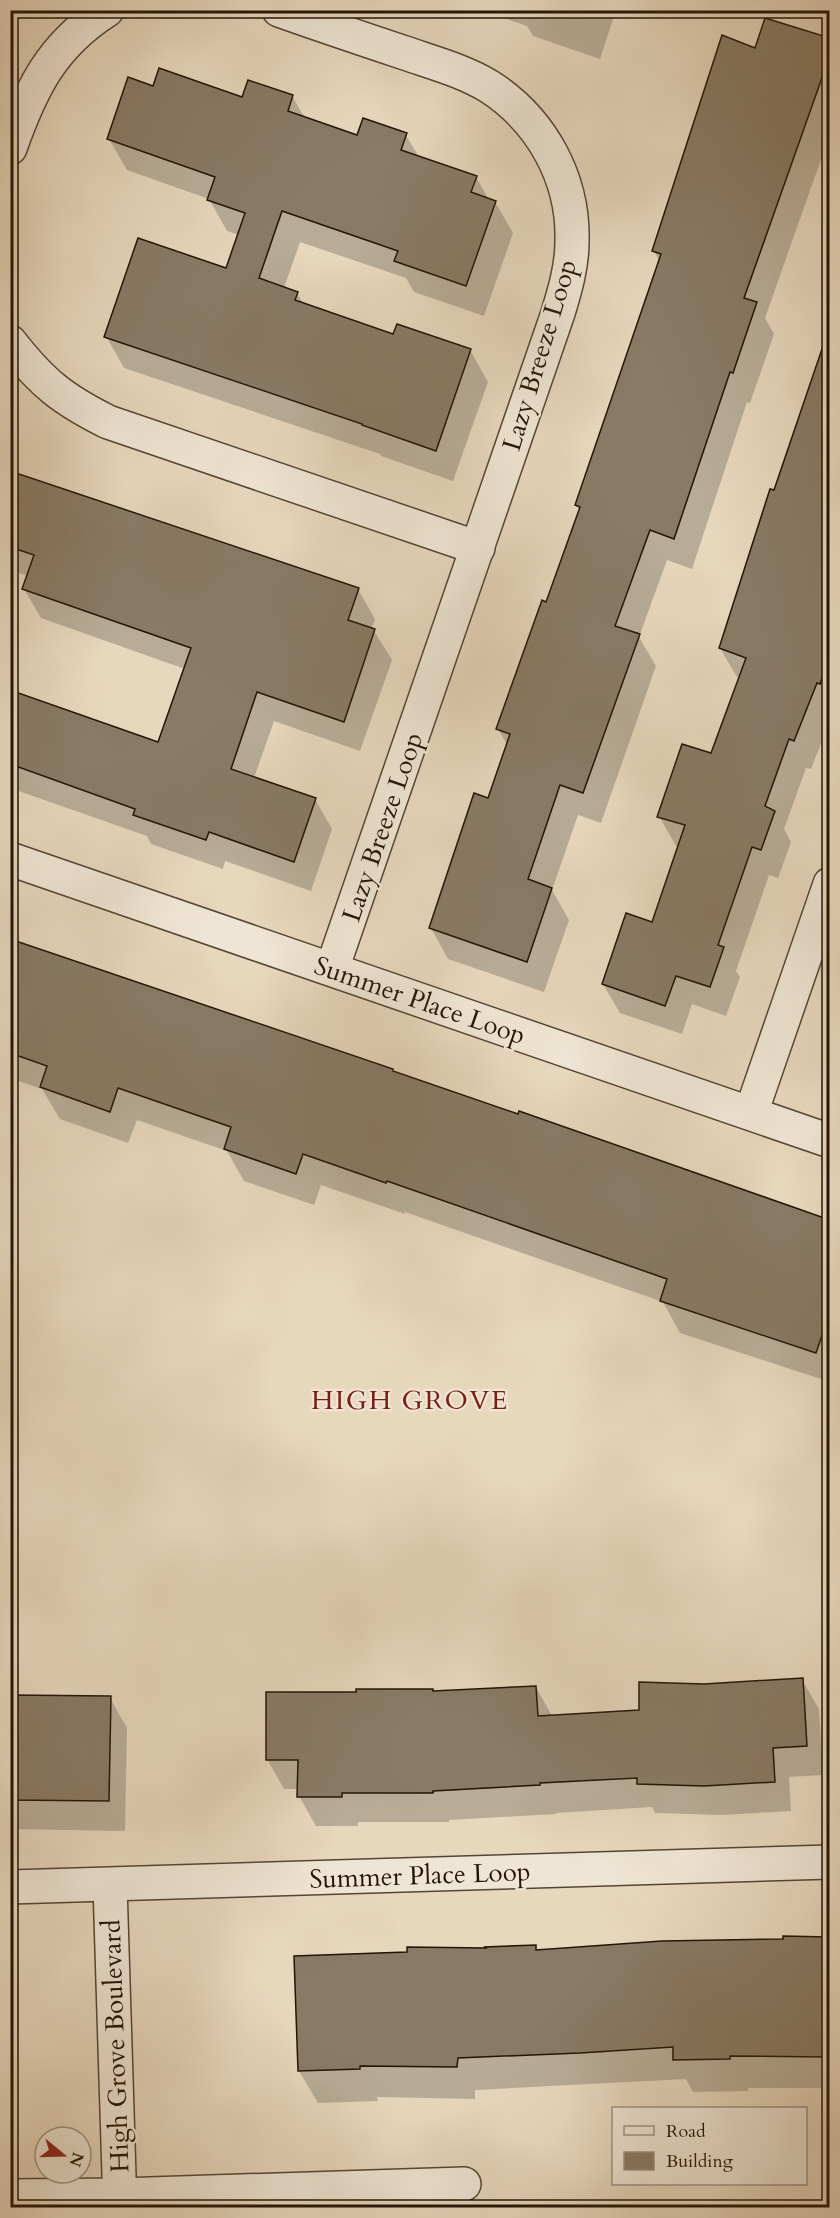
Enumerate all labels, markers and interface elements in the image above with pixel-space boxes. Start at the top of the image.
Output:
street label: Lazy Breeze Loop [494,255,585,455]
street label: Lazy Breeze Loop [334,728,431,927]
street label: Summer Place Loop [310,948,530,1053]
district label: HIGH GROVE [311,1382,509,1419]
street label: Summer Place Loop [309,1854,531,1897]
street label: High Grove Boulevard [94,1919,137,2173]
legend [612,2107,807,2185]
text: Road [666,2119,706,2144]
north arrow [33,2125,93,2185]
text: N [64,2149,89,2170]
text: Building [666,2149,734,2174]

